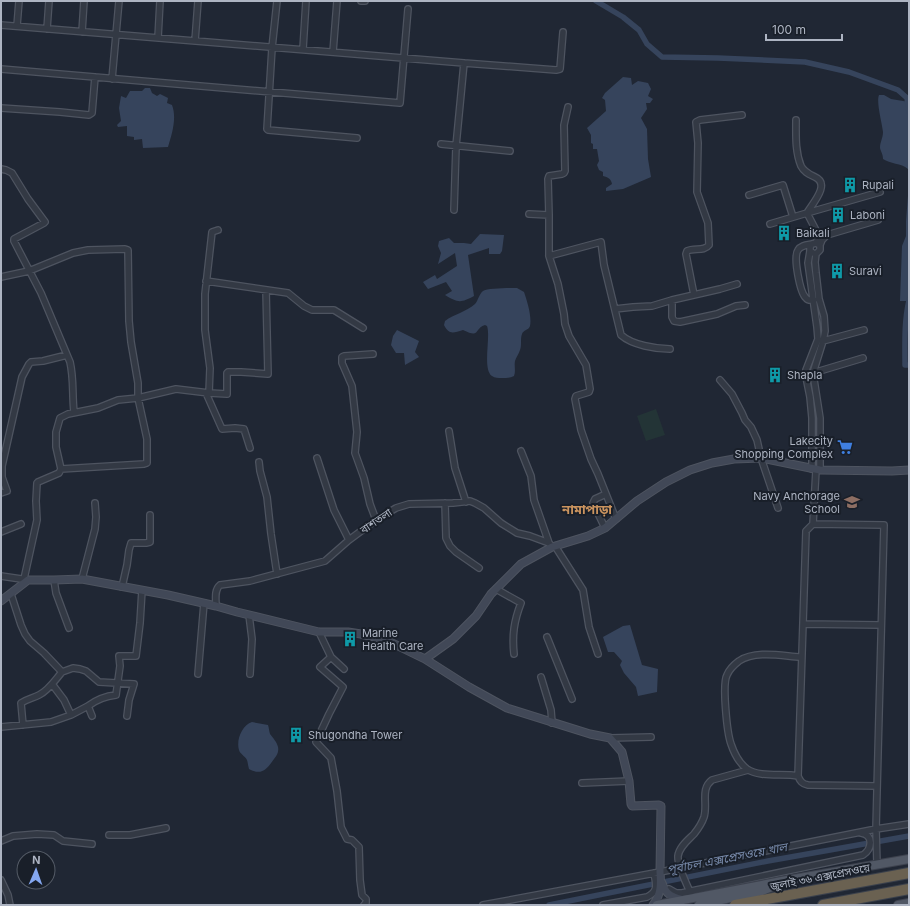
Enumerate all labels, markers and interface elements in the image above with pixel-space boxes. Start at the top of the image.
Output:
scale bar [766,16,842,42]
text: 100 m [772,22,806,37]
building icon: Rupali [841,176,859,194]
place label: Rupali [862,178,894,192]
building icon: Laboni [829,206,847,224]
place label: Laboni [850,208,885,222]
building icon: Baikali [775,224,793,242]
place label: Baikali [796,226,830,240]
building icon: Suravi [828,262,846,280]
place label: Suravi [849,264,882,278]
building icon: Shapla [766,366,784,384]
place label: Shapla [787,368,822,382]
place label: Lakecity Shopping Complex [735,434,833,461]
supermarket icon: Lakecity Shopping Complex [836,438,854,456]
place label: Navy Anchorage School [753,489,840,516]
school or university icon: Navy Anchorage School [843,493,861,511]
district label: নামাপাড়া [561,501,612,517]
street label: বাশতলা [356,505,396,537]
place label: Marine Health Care [362,626,423,653]
building icon: Marine Health Care [341,630,359,648]
building icon: Shugondha Tower [287,726,305,744]
place label: Shugondha Tower [308,728,402,742]
water label: পূর্বাচল এক্সপ্রেসওয়ে খাল [666,839,790,877]
north arrow [16,850,56,890]
text: N [32,853,41,867]
street label: জুলাই ৩৬ এক্সপ্রেসওয়ে [768,860,871,894]

